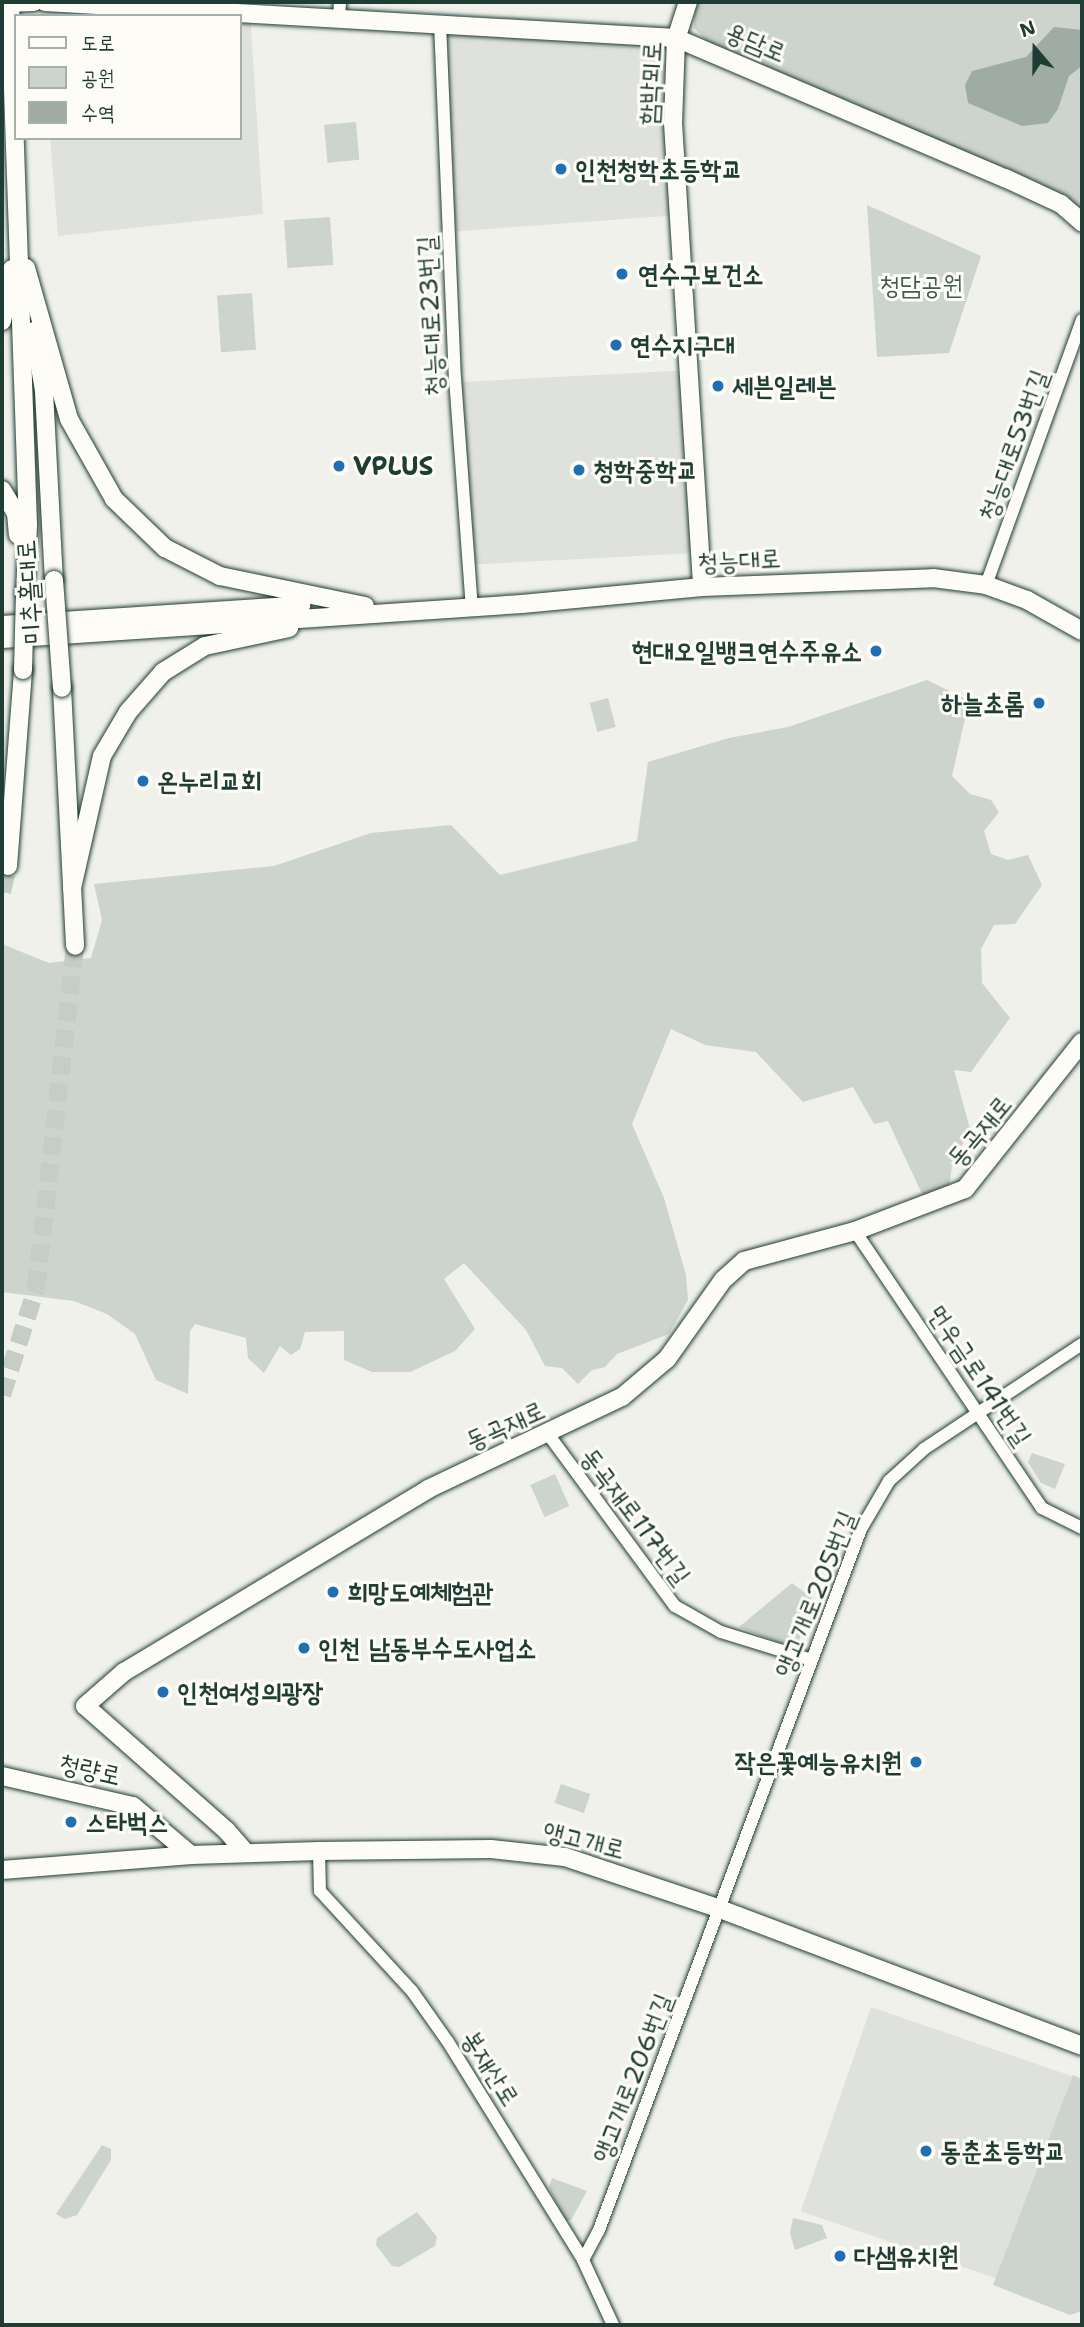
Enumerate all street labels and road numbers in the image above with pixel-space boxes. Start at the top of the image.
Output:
street label: 용담로 [721,15,791,69]
street label: 함박뫼로 [632,40,668,126]
street label: 청능대로23번길 [410,235,450,397]
street label: 청능대로53번길 [971,365,1055,525]
street label: 미추홀대로 [10,539,48,645]
street label: 청능대로 [696,542,782,578]
street label: 동곡재로 [940,1089,1018,1173]
street label: 먼우금로141번길 [921,1299,1039,1451]
street label: 동곡재로 [460,1394,550,1456]
street label: 동곡재로117번길 [574,1441,698,1591]
street label: 앵고개로205번길 [767,1506,863,1682]
street label: 청량로 [56,1747,124,1791]
street label: 앵고개로 [540,1815,628,1865]
street label: 앵고개로206번길 [585,1989,679,2167]
street label: 봉재산로 [456,2024,526,2112]

